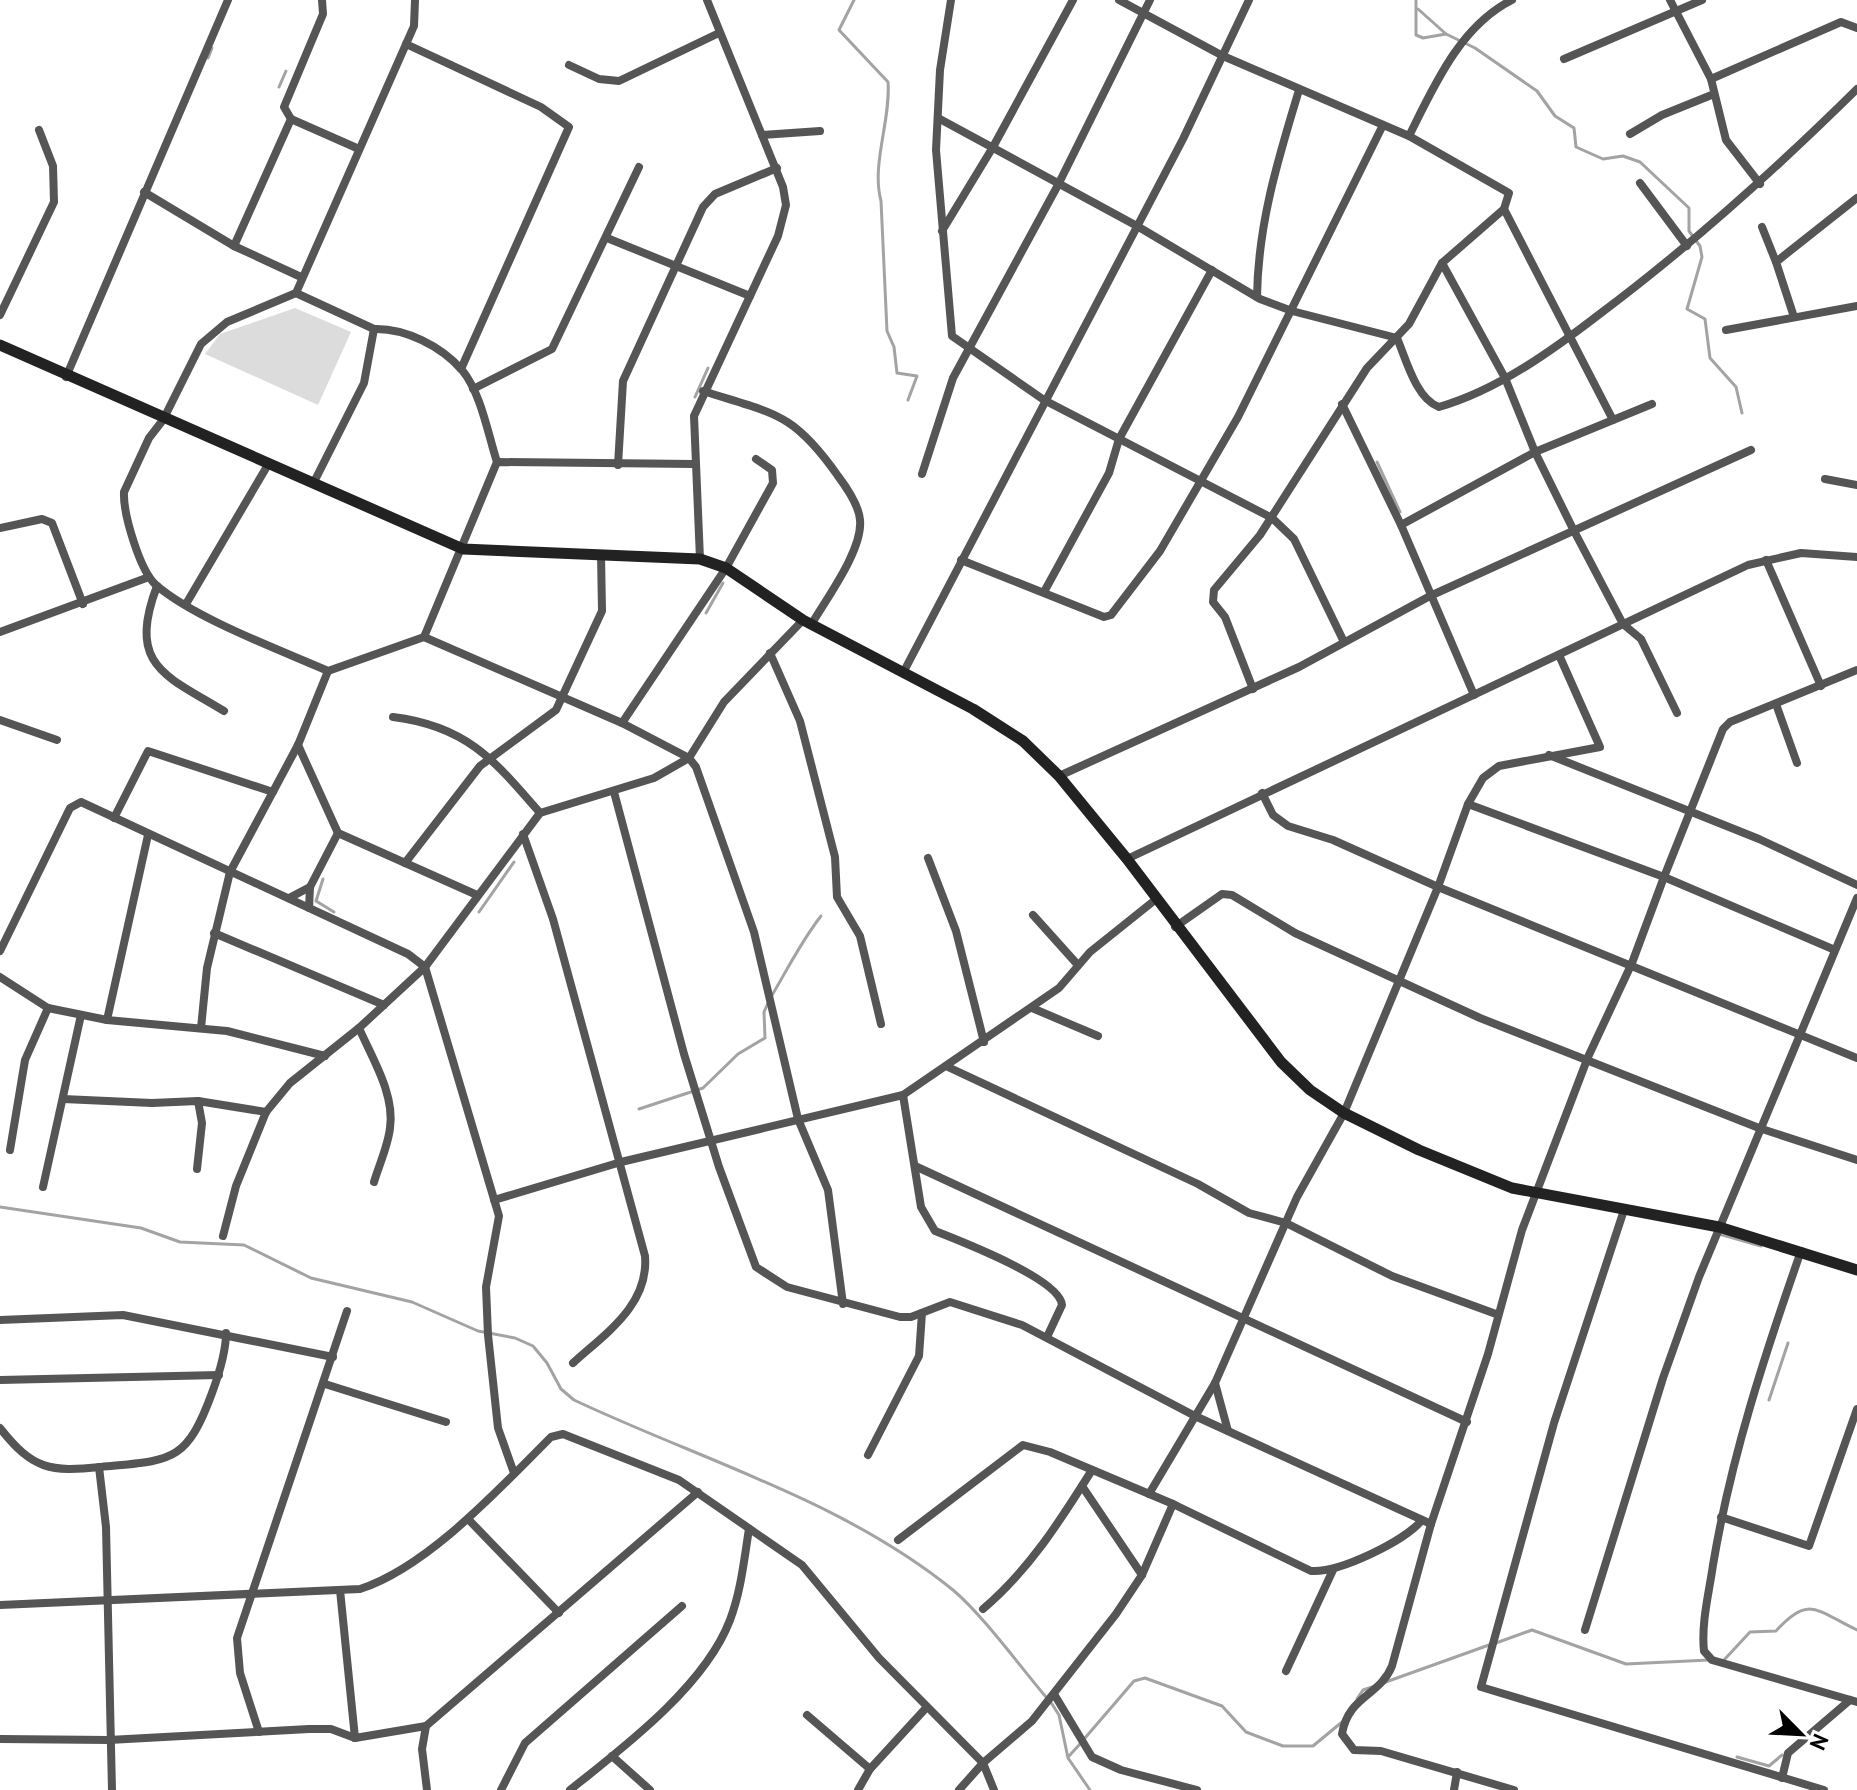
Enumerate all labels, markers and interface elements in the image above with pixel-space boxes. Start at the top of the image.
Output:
north arrow [1761,1694,1841,1774]
text: N [1804,1730,1835,1754]

